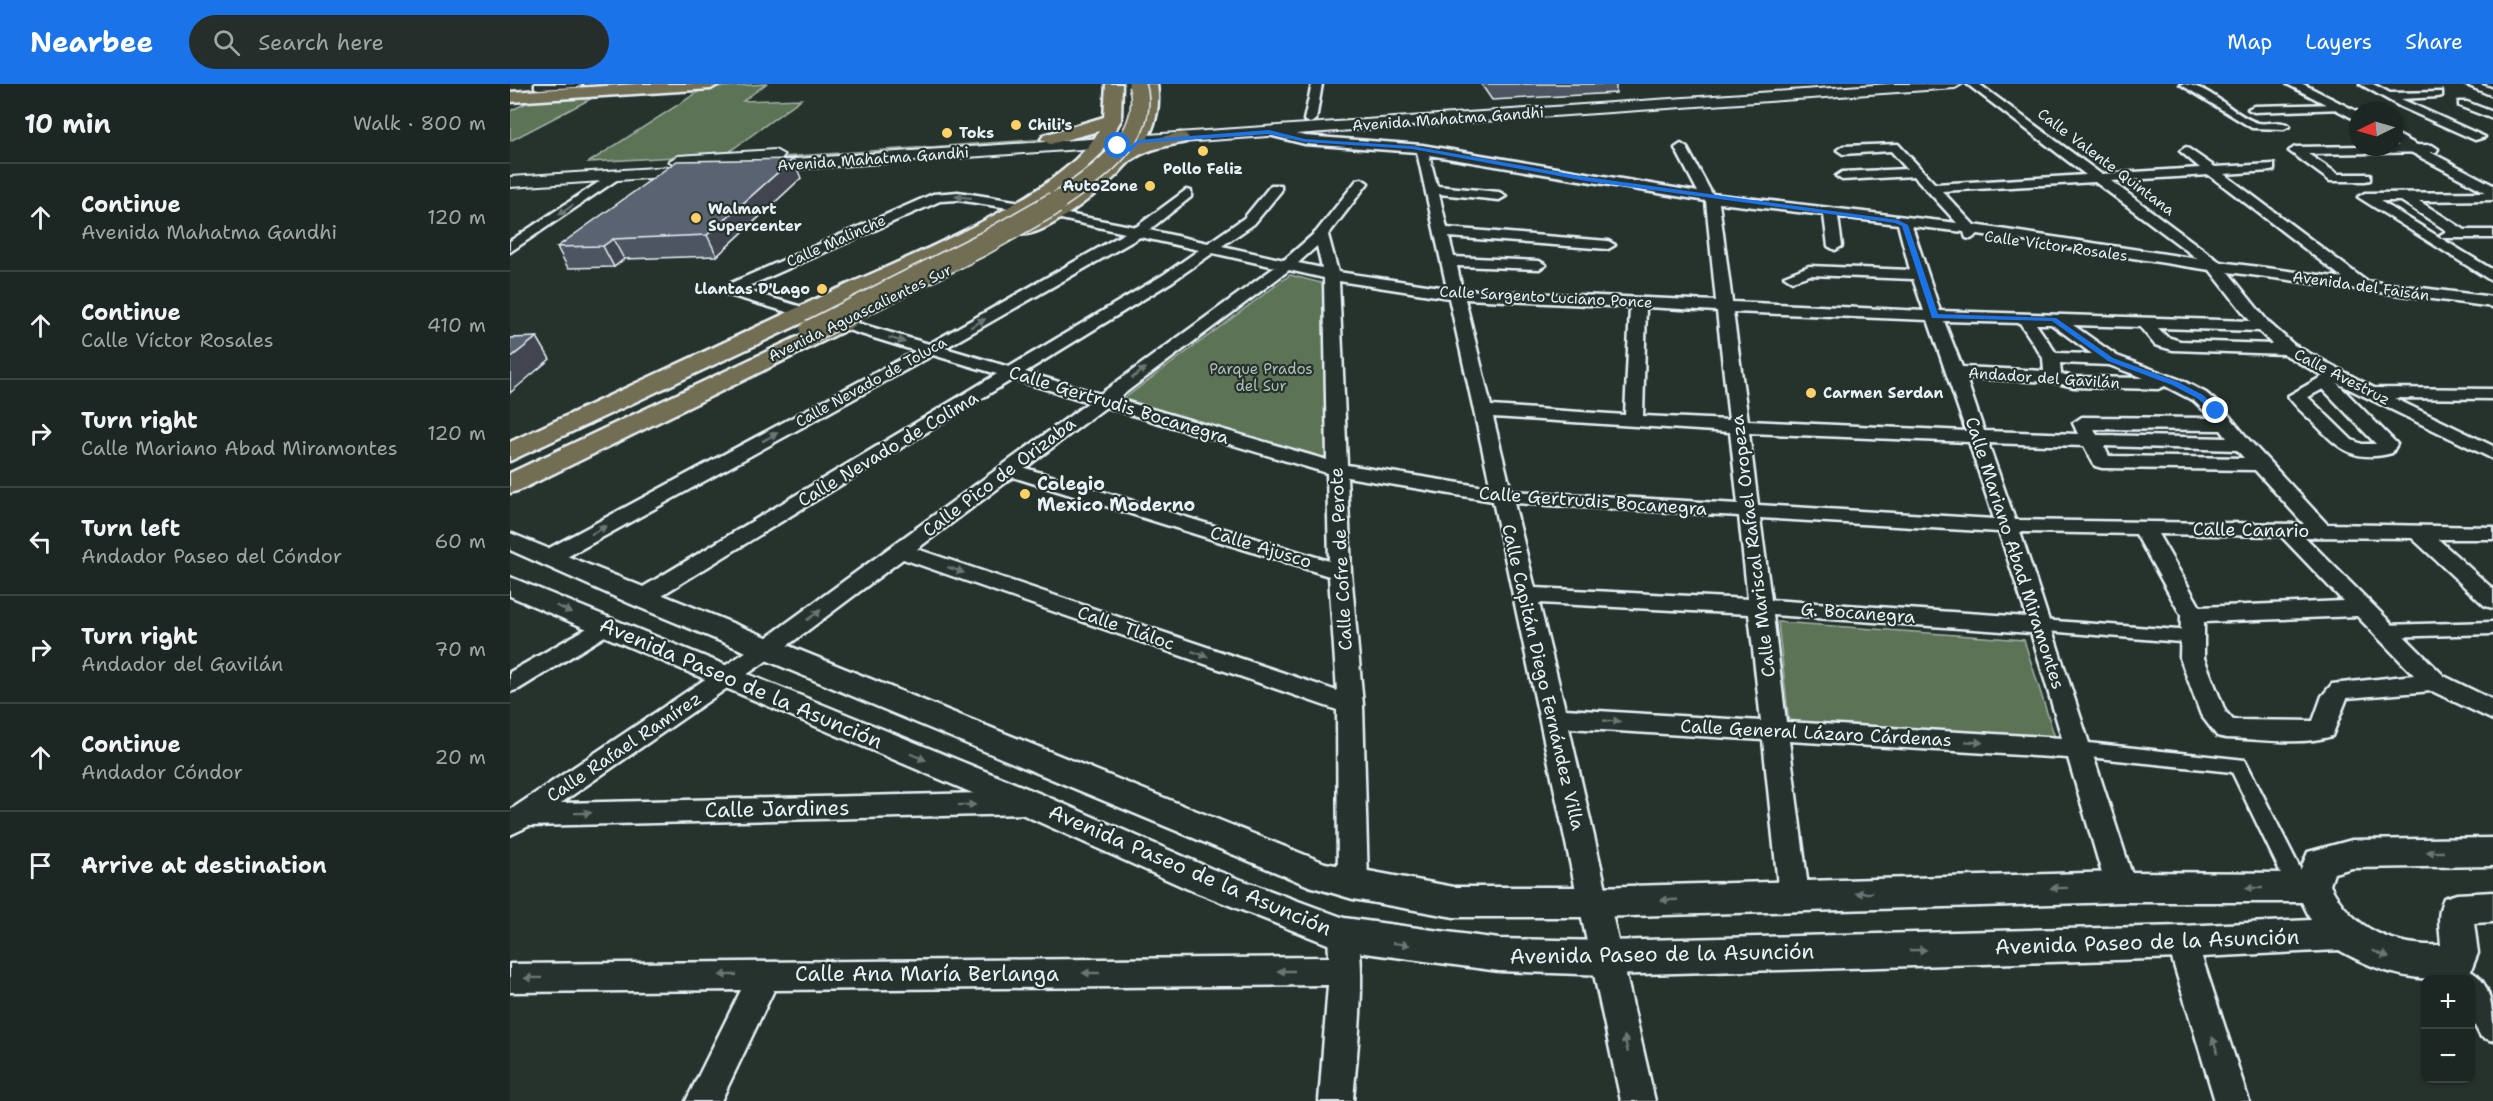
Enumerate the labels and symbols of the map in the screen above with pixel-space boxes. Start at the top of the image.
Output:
street label: Avenida Mahatma Gandhi [1351,102,1545,136]
north arrow [2349,102,2403,156]
street label: Calle Valente Quintana [2033,104,2179,221]
place label: Chili's [1028,115,1073,135]
marker: Chili's [1009,118,1023,132]
place label: Toks [959,123,994,143]
marker: Toks [940,126,954,140]
route start [1104,132,1130,158]
street label: Avenida Mahatma Gandhi [776,142,970,176]
marker: Pollo Feliz [1196,144,1210,158]
place label: Pollo Feliz [1163,159,1243,179]
place label: AutoZone [1063,176,1138,196]
marker: AutoZone [1143,179,1157,193]
one-way arrow [953,192,972,202]
place label: Walmart Supercenter [708,199,802,236]
one-way arrow [558,204,574,216]
street label: Calle Malinche [783,210,889,272]
marker: Walmart Supercenter [689,211,703,225]
street label: Calle Víctor Rosales [1983,226,2129,266]
street label: Avenida Aguascalientes Sur [765,260,955,366]
street label: Avenida del Faisán [2291,267,2431,305]
place label: Llantas D'Lago [694,279,810,299]
street label: Calle Sargento Luciano Ponce [1439,281,1653,313]
marker: Llantas D'Lago [815,282,829,296]
one-way arrow [970,318,987,328]
street label: Calle Nevado de Toluca [792,332,951,432]
one-way arrow [888,336,906,345]
street label: Calle Avestruz [2291,344,2393,410]
park label: Parque Prados del Sur [1209,359,1313,396]
street label: Calle Gertrudis Bocanegra [1006,360,1232,450]
street label: Andador del Gavilán [1968,363,2120,393]
one-way arrow [1131,367,1147,379]
place label: Carmen Serdan [1823,383,1944,403]
street label: Calle Nevado de Colima [793,386,983,512]
marker: Carmen Serdan [1804,386,1818,400]
route end [2202,397,2228,423]
street label: Calle Pico de Orizaba [918,411,1080,543]
street label: Calle Mariscal Rafael Oropeza [1725,413,1781,679]
street label: Calle Mariano Abad Miramontes [1960,414,2070,692]
one-way arrow [762,432,779,442]
street label: Calle Cofre de Perote [1324,467,1358,651]
place label: Colegio Mexico Moderno [1037,472,1195,517]
street label: Calle Gertrudis Bocanegra [1478,481,1708,521]
marker: Colegio Mexico Moderno [1018,487,1032,501]
street label: Calle Canario [2193,517,2309,543]
street label: Calle Ajusco [1207,520,1315,574]
street label: Calle Capitán Diego Fernández Villa [1496,522,1590,832]
one-way arrow [591,525,608,535]
one-way arrow [947,566,965,576]
street label: G. Bocanegra [1800,597,1916,629]
street label: Calle Tláloc [1074,600,1178,656]
one-way arrow [555,604,573,614]
one-way arrow [807,609,822,621]
street label: Avenida Paseo de la Asunción [595,611,887,755]
one-way arrow [1191,650,1209,659]
street label: Calle Rafael Ramírez [542,686,706,808]
street label: Calle General Lázaro Cárdenas [1680,714,1952,752]
one-way arrow [1603,716,1622,725]
one-way arrow [1965,737,1984,747]
one-way arrow [909,753,927,762]
street label: Calle Jardines [704,794,850,824]
street label: Avenida Paseo de la Asunción [1044,798,1336,942]
one-way arrow [957,800,976,809]
one-way arrow [573,809,592,818]
one-way arrow [2425,847,2444,857]
one-way arrow [2245,883,2264,893]
one-way arrow [2050,884,2069,893]
one-way arrow [1855,888,1874,898]
one-way arrow [1660,895,1679,904]
street label: Avenida Paseo de la Asunción [1994,923,2300,961]
street label: Avenida Paseo de la Asunción [1509,937,1815,971]
one-way arrow [1391,939,1410,949]
one-way arrow [1908,945,1927,954]
one-way arrow [2372,950,2390,959]
street label: Calle Ana María Berlanga [795,960,1059,988]
one-way arrow [1277,966,1296,976]
one-way arrow [1082,968,1101,977]
one-way arrow [719,971,738,980]
one-way arrow [524,973,543,983]
one-way arrow [1621,1034,1630,1053]
one-way arrow [2209,1036,2219,1054]

